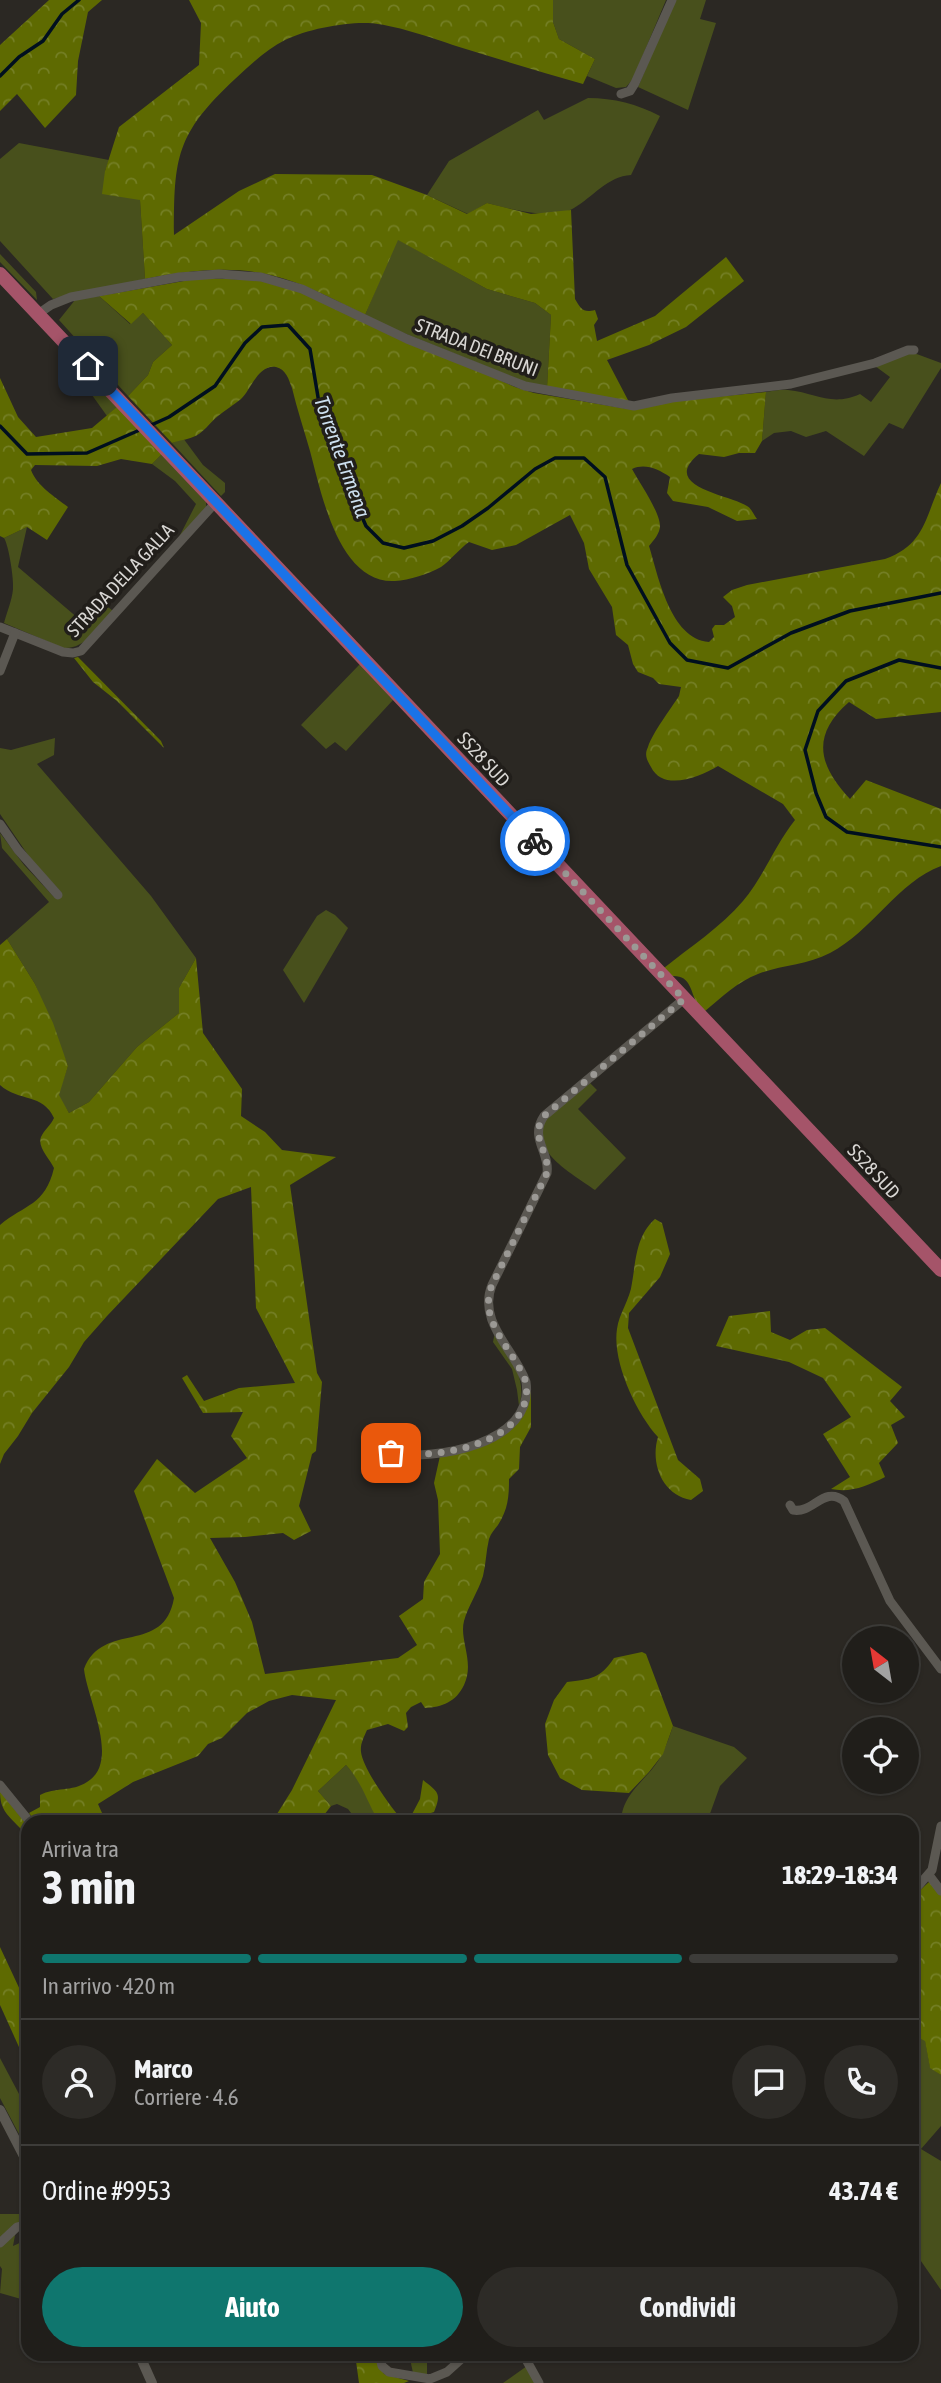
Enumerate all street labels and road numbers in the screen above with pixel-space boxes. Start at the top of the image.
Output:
street label: STRADA DEI BRUNI [413,314,541,380]
street label: STRADA DELLA GALLA [62,518,178,641]
street label: SS28 SUD [453,727,515,791]
street label: SS28 SUD [843,1139,905,1203]

